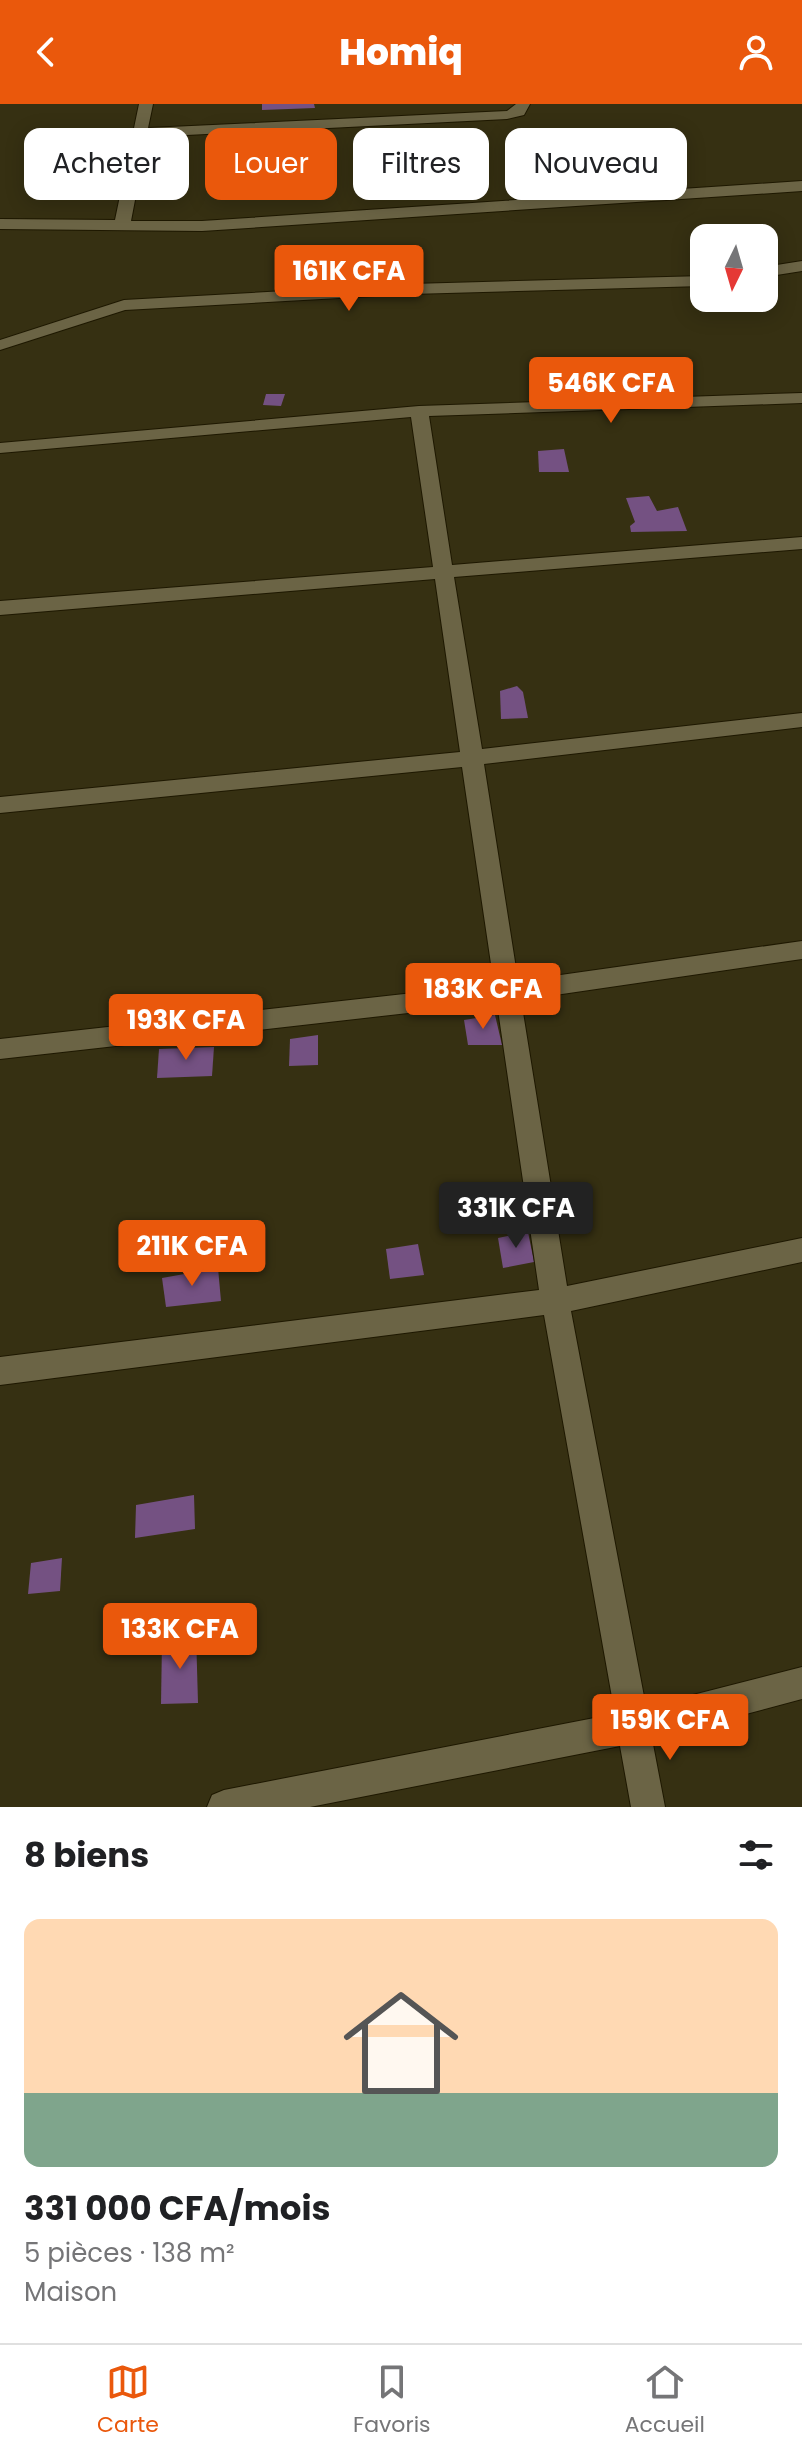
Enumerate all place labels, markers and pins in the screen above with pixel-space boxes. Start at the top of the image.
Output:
pin: 161K CFA [266,245,432,313]
pin: 546K CFA [528,357,694,425]
pin: 183K CFA [400,963,566,1031]
pin: 193K CFA [103,994,269,1062]
pin: 331K CFA [433,1182,599,1250]
pin: 211K CFA [109,1220,275,1288]
pin: 133K CFA [97,1603,263,1671]
pin: 159K CFA [587,1694,753,1762]

